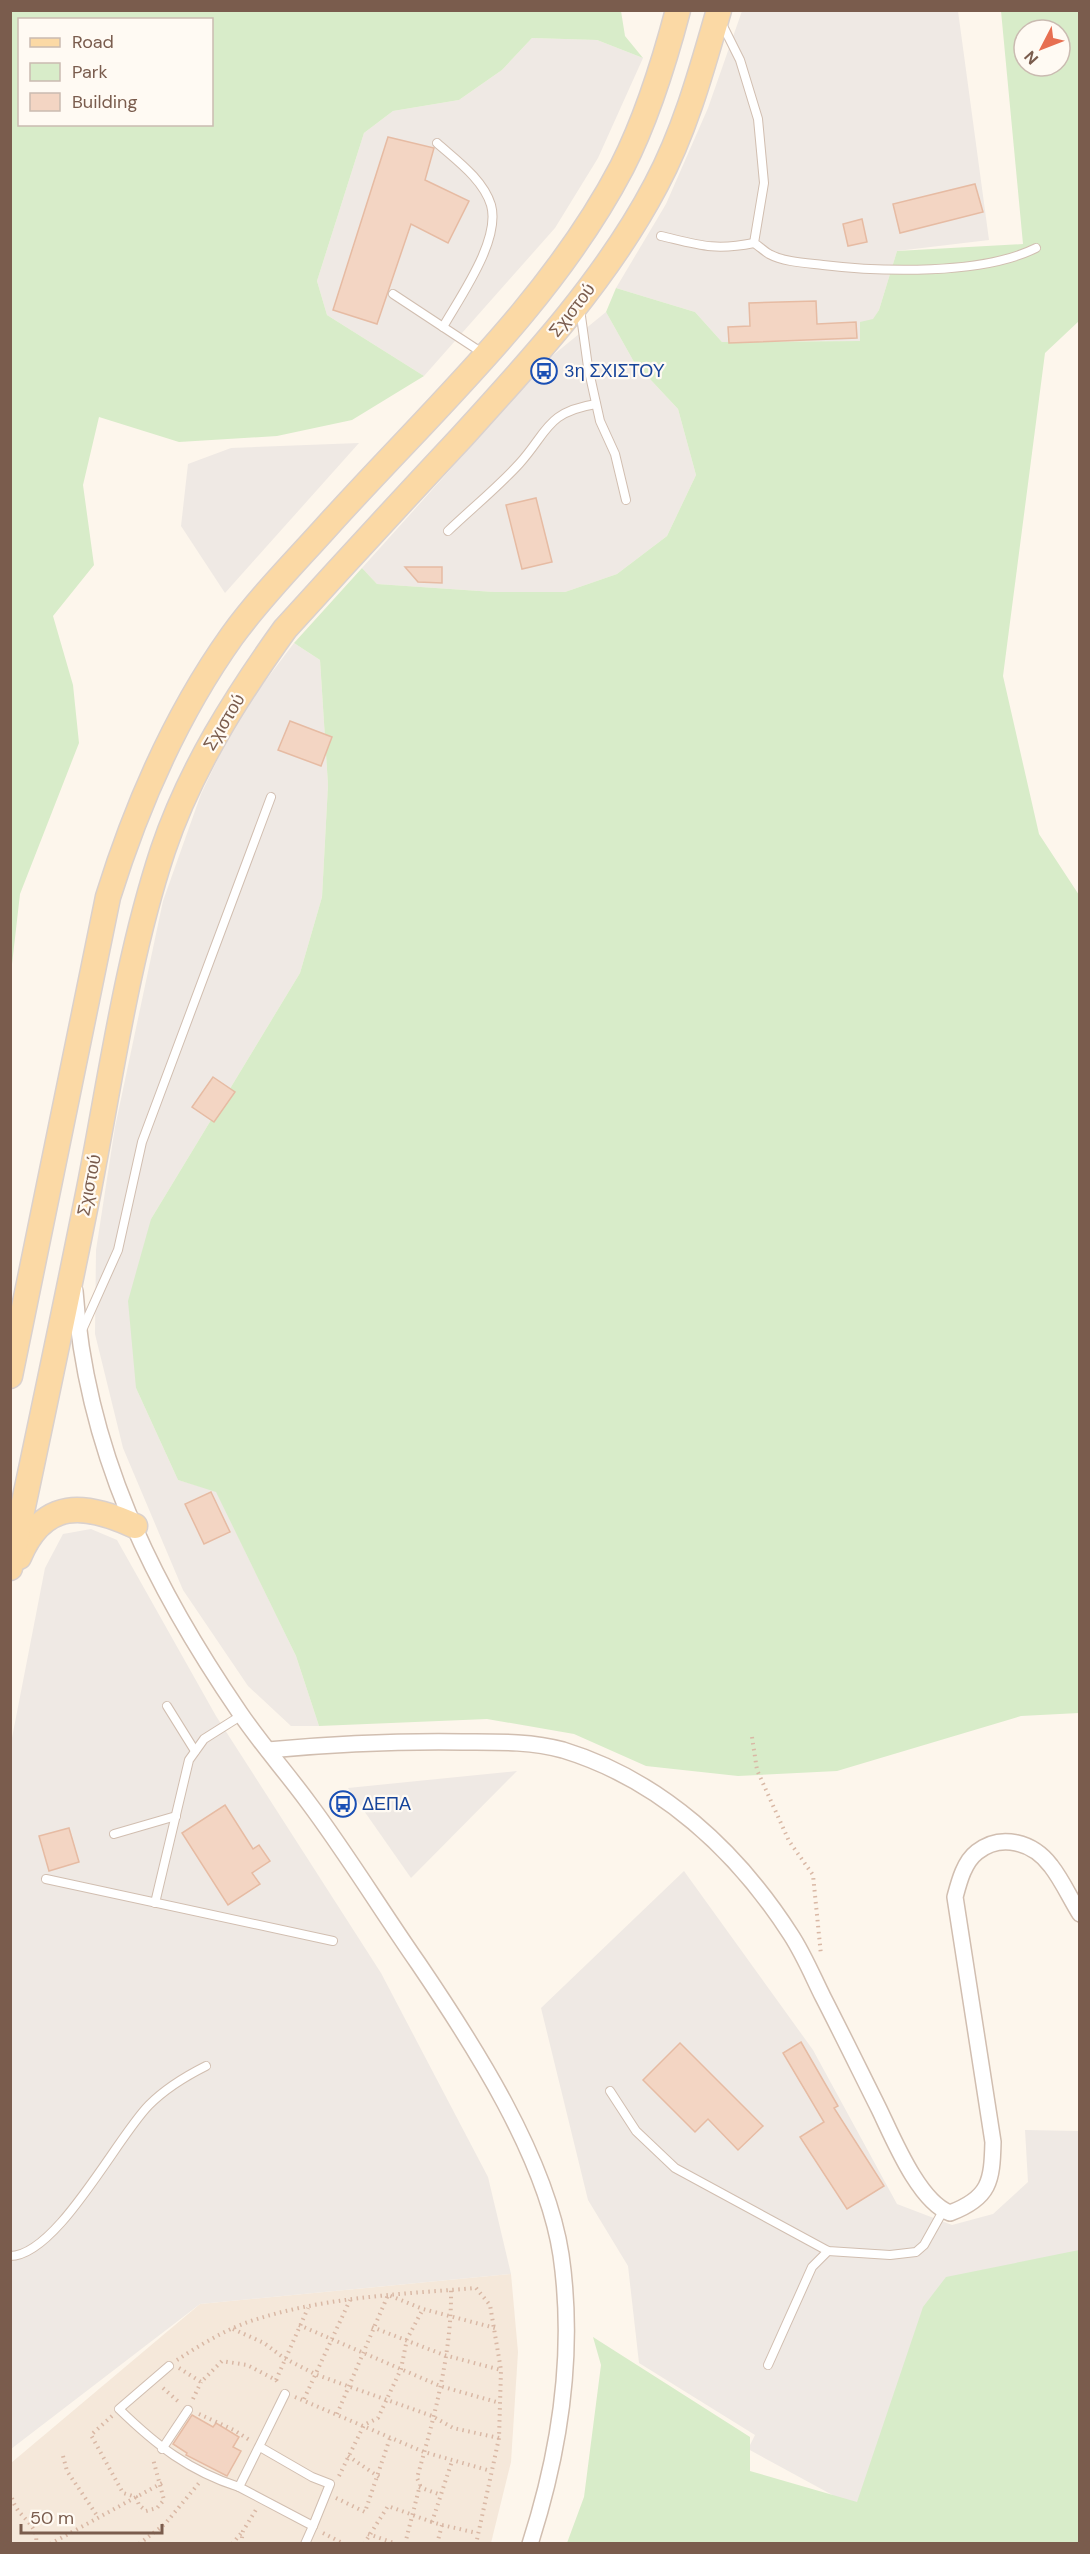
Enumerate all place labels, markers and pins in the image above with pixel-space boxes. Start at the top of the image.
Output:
bus stop icon: 3η ΣΧΙΣΤΟΥ [529,356,559,386]
place label: 3η ΣΧΙΣΤΟΥ [564,359,665,383]
bus stop icon: ΔΕΠΑ [328,1789,358,1819]
place label: ΔΕΠΑ [362,1792,411,1816]

